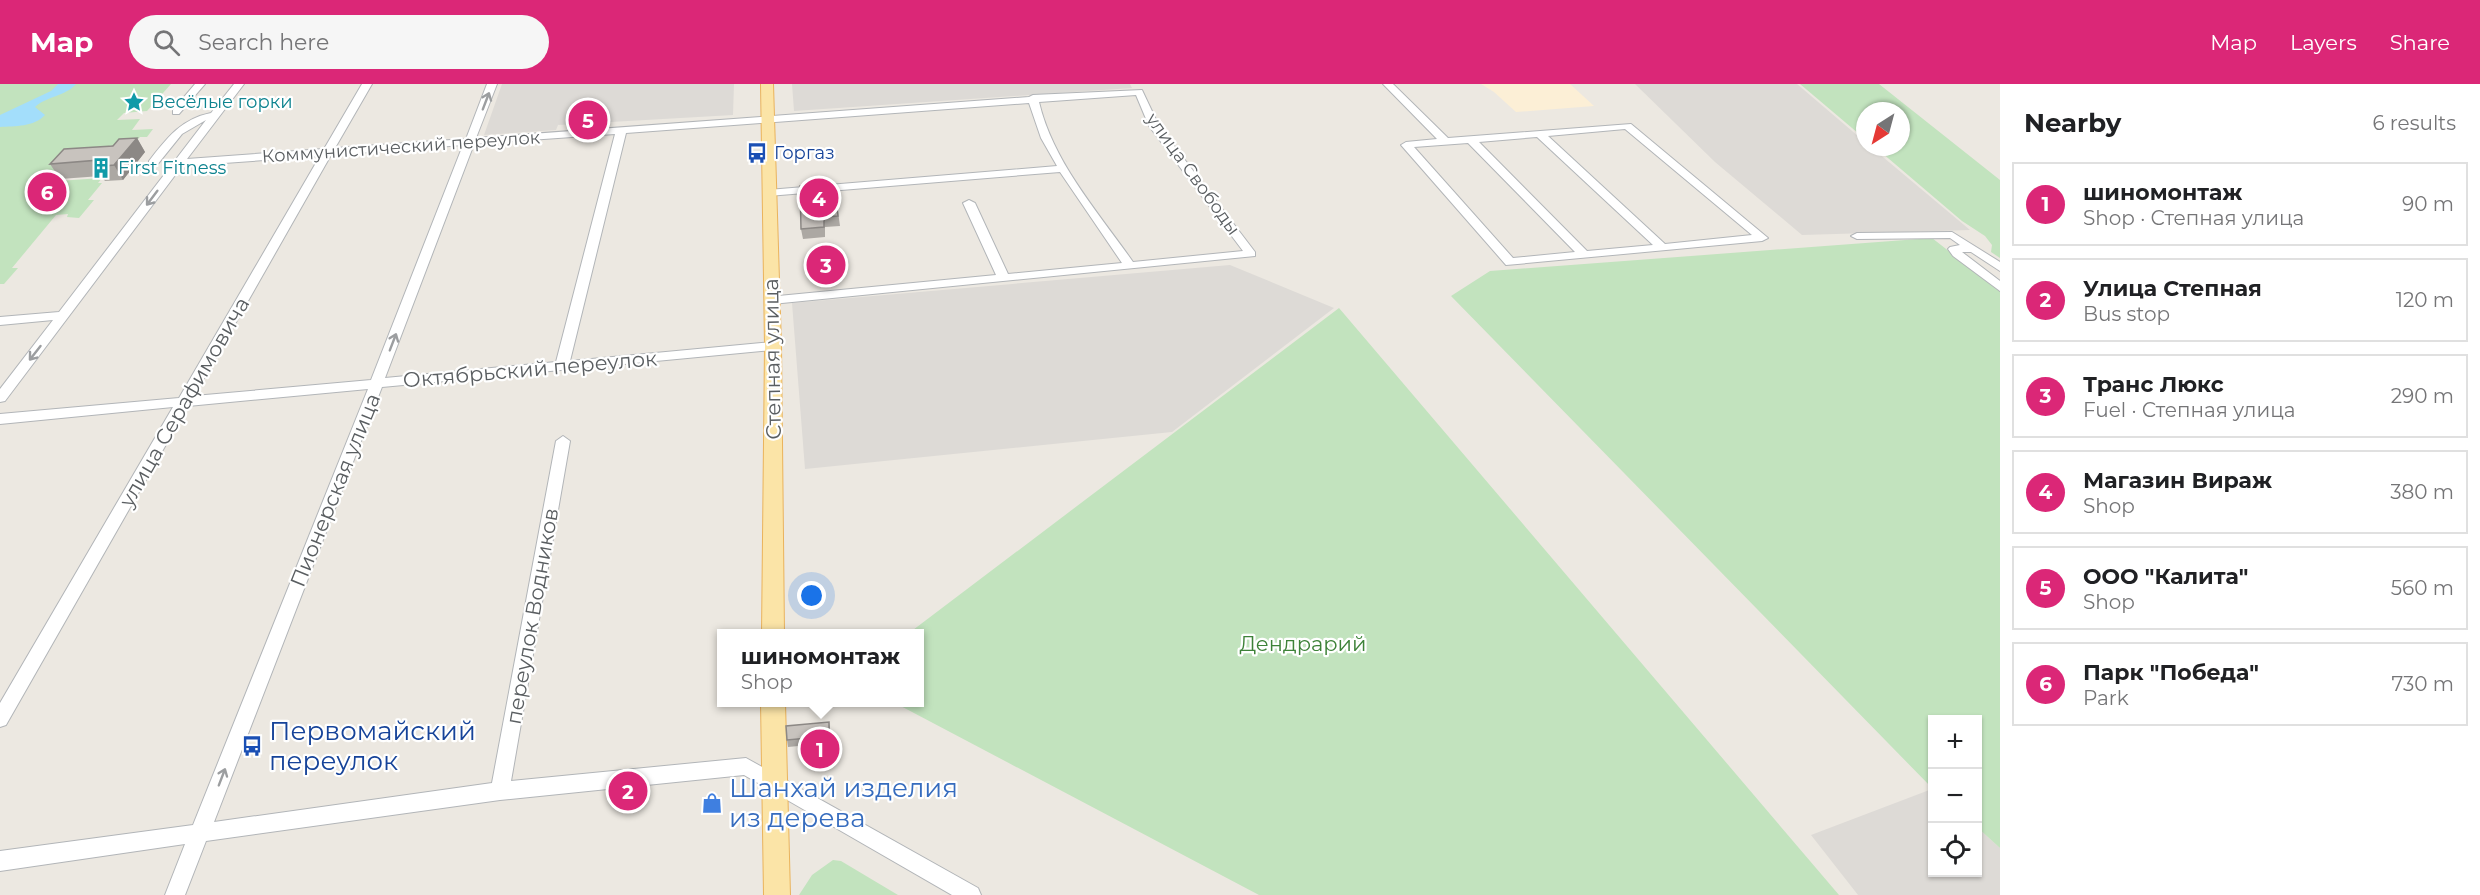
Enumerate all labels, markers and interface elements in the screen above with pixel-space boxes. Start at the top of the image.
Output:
search box [129,15,549,69]
text: Map [30,25,93,59]
icon: search [150,26,183,59]
text: Search here [198,29,329,56]
text: Map [2210,30,2257,55]
text: Layers [2290,30,2357,55]
text: Share [2390,30,2450,55]
place icon: Весёлые горки [122,90,146,114]
place label: Весёлые горки [151,91,293,113]
one-way arrow [481,92,492,111]
pin: 5 [568,98,608,142]
north arrow [1856,102,1910,156]
text: Nearby [2024,107,2121,139]
street label: улица Свободы [1141,108,1245,239]
text: 6 results [2372,111,2456,135]
street label: Коммунистический переулок [261,126,541,168]
bus stop icon: Горгаз [745,141,769,165]
place label: Горгаз [774,142,835,164]
building icon: First Fitness [89,156,113,180]
place label: First Fitness [118,157,226,179]
pin: 6 [28,170,66,214]
pin: 4 [800,176,838,220]
text: шиномонтаж [2083,179,2242,206]
one-way arrow [146,189,159,205]
text: 1 [2042,192,2049,216]
text: 90 m [2402,192,2454,216]
text: Shop · Степная улица [2083,206,2304,230]
pin: 3 [806,242,846,288]
text: Улица Степная [2083,275,2262,302]
street label: Степная улица [758,278,786,440]
text: 2 [2040,288,2051,312]
text: 120 m [2396,288,2454,312]
street label: улица Серафимовича [113,293,254,512]
text: Bus stop [2083,302,2170,326]
one-way arrow [388,333,399,351]
one-way arrow [29,345,42,361]
street label: Октябрьский переулок [402,345,658,393]
text: Транс Люкс [2083,371,2224,398]
text: 3 [2040,384,2051,408]
text: 290 m [2391,384,2454,408]
street label: Пионерская улица [285,390,385,590]
text: Fuel · Степная улица [2083,398,2296,422]
text: Магазин Вираж [2083,467,2272,494]
text: 4 [2039,480,2052,504]
text: 380 m [2390,480,2454,504]
text: Shop [2083,494,2135,518]
street label: переулок Водников [501,506,563,726]
text: ООО "Калита" [2083,563,2248,590]
text: 5 [2040,576,2051,600]
text: 560 m [2391,576,2454,600]
your location [797,581,826,610]
text: Shop [2083,590,2135,614]
popup [717,629,924,707]
park label: Дендрарий [1239,631,1367,656]
text: шиномонтаж [741,643,900,670]
text: Парк "Победа" [2083,659,2259,686]
text: Shop [741,670,793,694]
text: 6 [2039,672,2052,696]
text: 730 m [2391,672,2454,696]
text: Park [2083,686,2129,710]
place label: Первомайский переулок [269,715,476,777]
map controls [1928,715,1982,877]
button: + [1928,715,1982,769]
pin: 1 [800,726,840,772]
bus stop icon: Первомайский переулок [240,734,264,758]
one-way arrow [217,768,228,787]
pin: 2 [608,768,648,814]
button: − [1928,769,1982,823]
place label: Шанхай изделия из дерева [729,772,958,834]
shop icon: Шанхай изделия из дерева [700,791,724,815]
button: locate [1928,823,1982,877]

